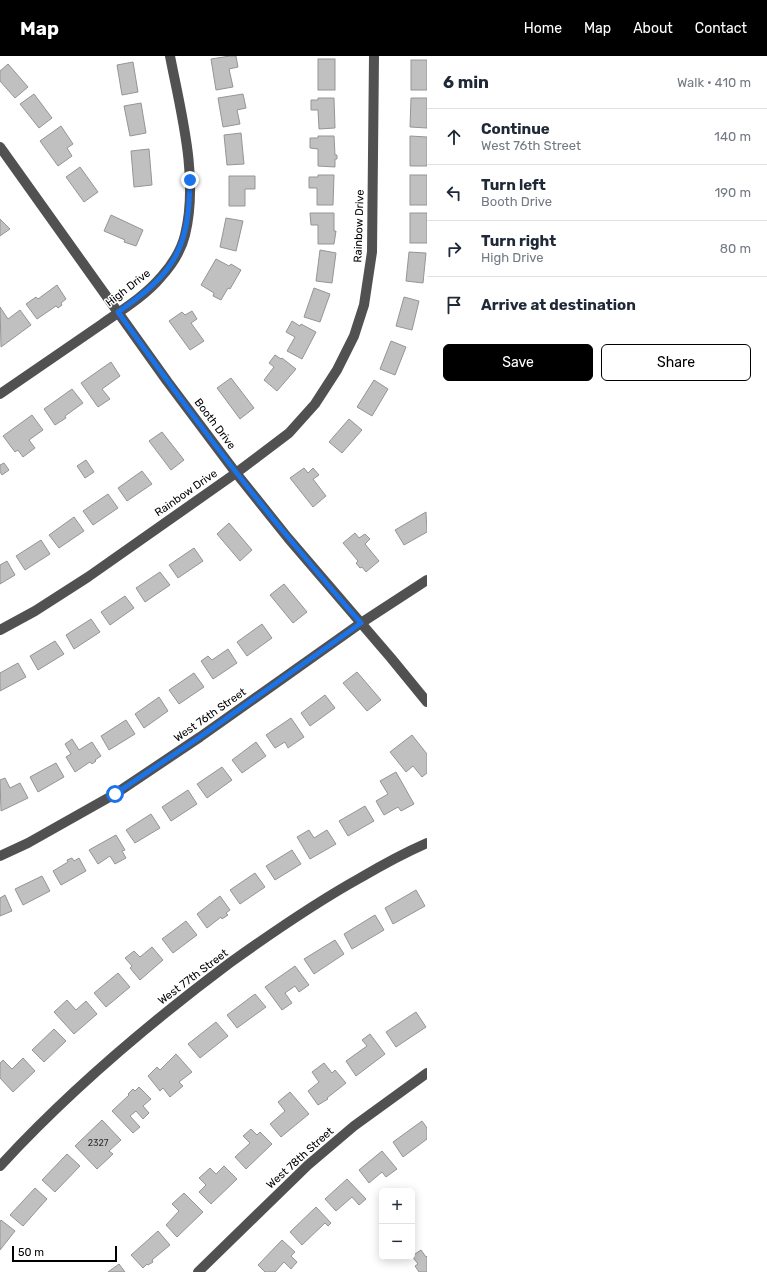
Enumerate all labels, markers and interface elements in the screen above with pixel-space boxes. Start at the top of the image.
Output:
text: Map [20,17,59,40]
text: Home [524,20,562,37]
text: Map [584,20,611,37]
text: About [633,20,673,37]
text: Contact [695,20,747,37]
text: 6 min [443,72,489,92]
text: Walk · 410 m [677,75,751,90]
text: Continue [481,120,550,138]
icon: ahead [443,126,465,148]
text: 140 m [714,129,751,144]
text: West 76th Street [481,138,581,153]
route end [181,171,199,189]
text: Turn left [481,176,546,194]
icon: left [443,182,465,204]
text: 190 m [715,185,751,200]
street label: Rainbow Drive [351,189,367,263]
text: Booth Drive [481,194,552,209]
text: Turn right [481,232,556,250]
icon: right [443,238,465,260]
text: 80 m [720,241,751,256]
text: High Drive [481,250,544,265]
street label: High Drive [103,267,153,309]
icon: arrive [443,294,465,316]
text: Arrive at destination [481,296,636,314]
button: Save [443,344,593,381]
button: Share [601,344,751,381]
street label: Booth Drive [192,396,238,452]
street label: Rainbow Drive [152,467,220,519]
street label: West 76th Street [172,685,249,745]
route start [106,785,124,803]
street label: West 77th Street [155,946,231,1008]
street label: West 78th Street [264,1124,337,1191]
house number: 2327 [88,1138,109,1148]
map controls [379,1188,415,1260]
button: + [379,1188,415,1224]
button: − [379,1224,415,1260]
scale bar [12,1244,117,1263]
text: 50 m [18,1246,44,1259]

